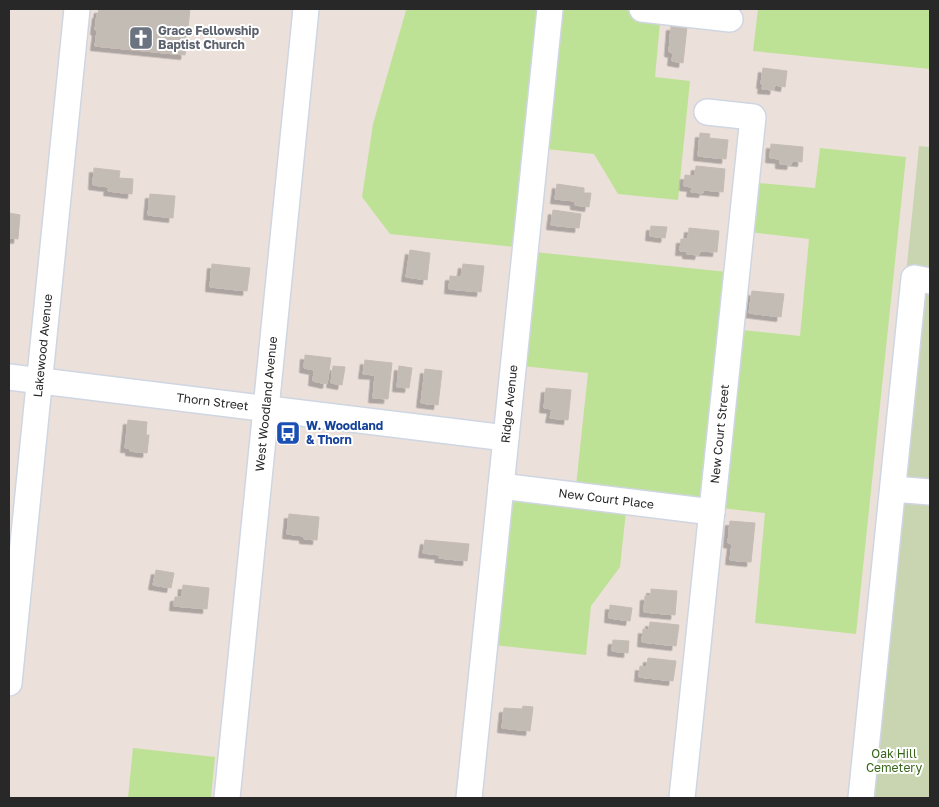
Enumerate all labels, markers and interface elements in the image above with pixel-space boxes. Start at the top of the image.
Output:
place label: Grace Fellowship Baptist Church [158,23,260,52]
church icon: Grace Fellowship Baptist Church [128,25,154,51]
street label: Lakewood Avenue [30,293,55,398]
street label: West Woodland Avenue [252,336,280,472]
street label: Ridge Avenue [497,364,520,444]
street label: New Court Street [707,383,732,484]
street label: Thorn Street [176,390,250,413]
place label: W. Woodland & Thorn [306,418,383,447]
bus stop icon: W. Woodland & Thorn [275,420,301,446]
street label: New Court Place [558,485,655,512]
park label: Oak Hill Cemetery [866,746,922,775]

